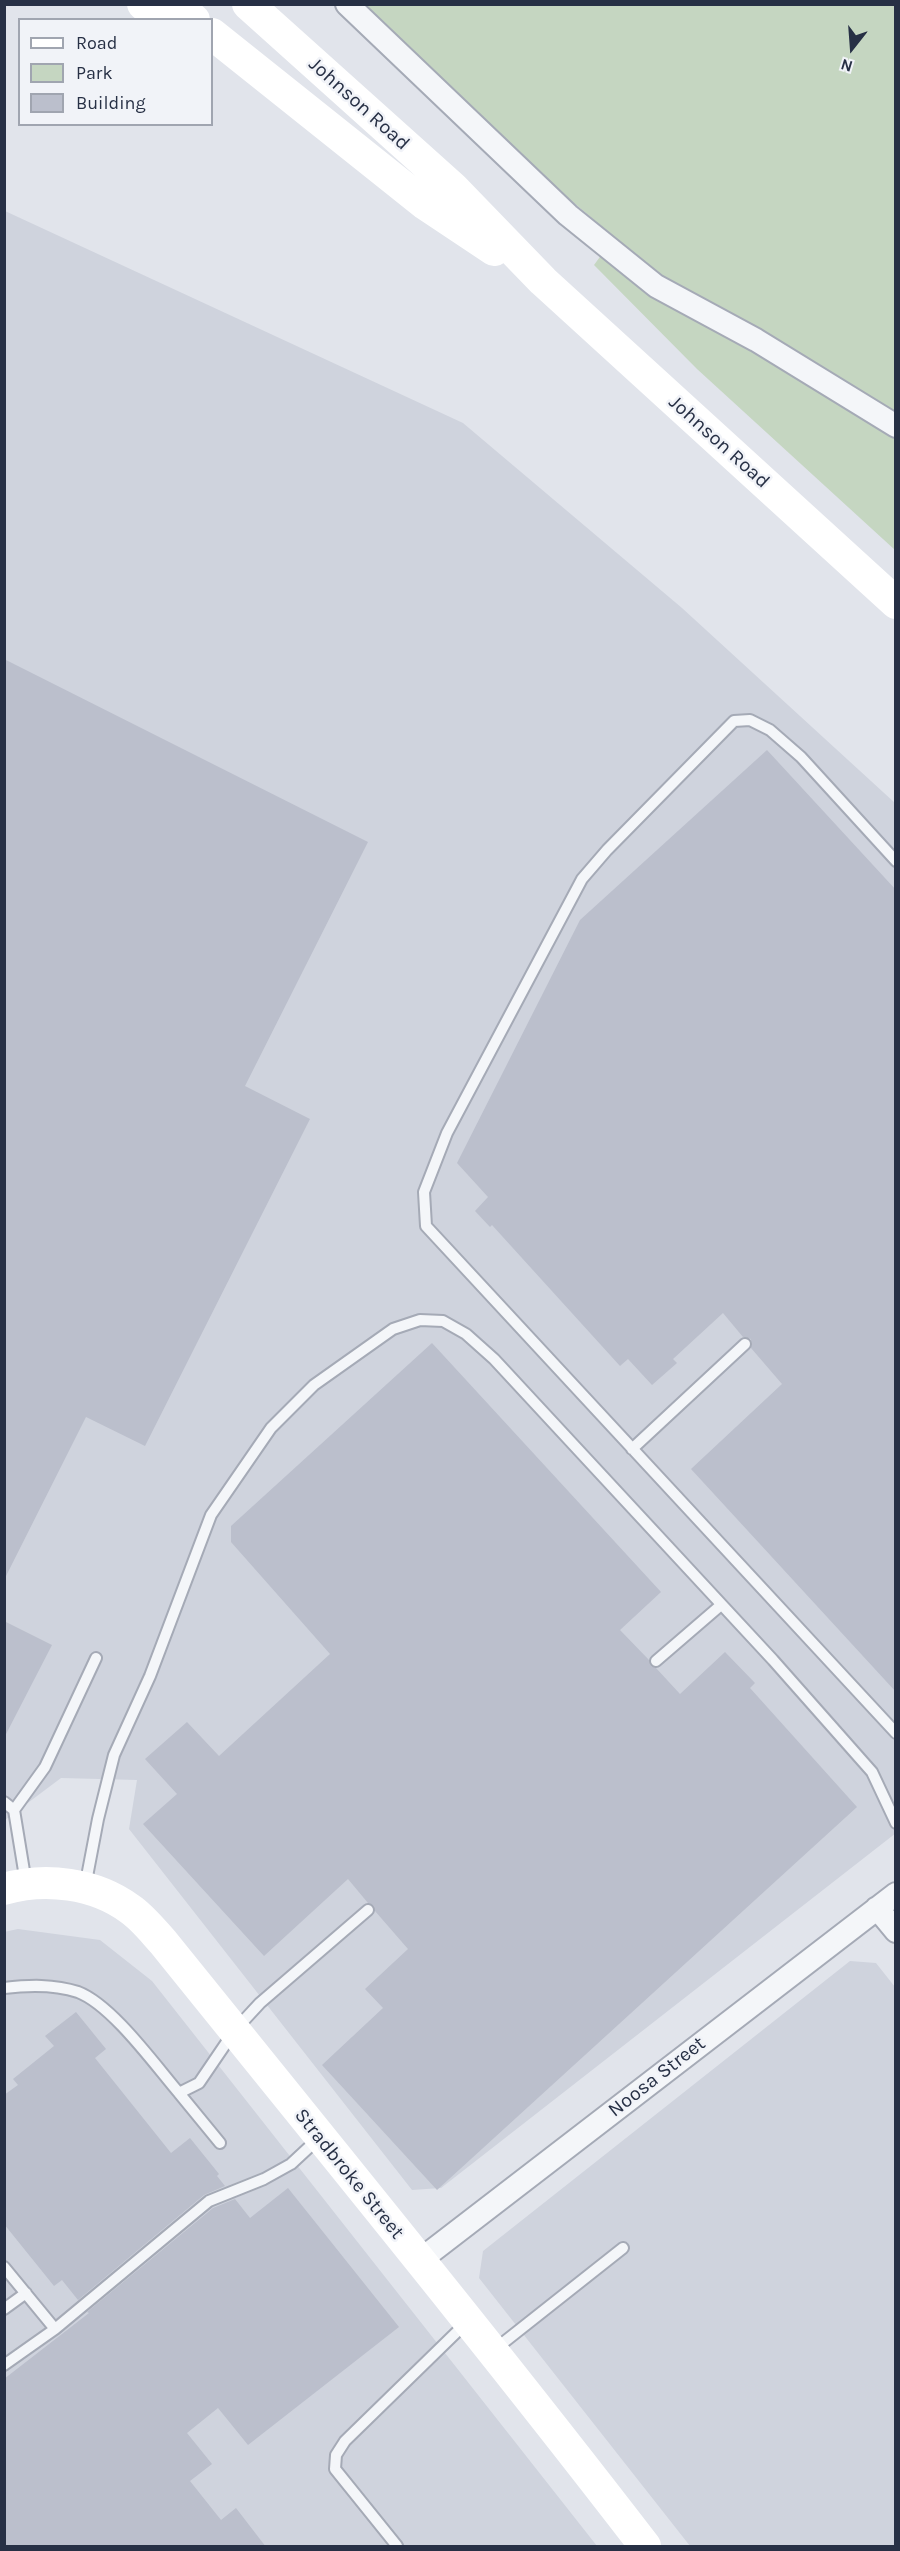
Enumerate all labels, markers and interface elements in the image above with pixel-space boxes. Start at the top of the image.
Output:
legend [18,18,213,126]
north arrow [822,18,882,78]
text: Road [76,32,117,54]
street label: Johnson Road [304,52,414,156]
text: N [838,55,855,76]
text: Park [76,62,113,84]
text: Building [76,92,146,114]
street label: Johnson Road [664,390,774,494]
street label: Noosa Street [604,2032,710,2122]
street label: Stradbroke Street [289,2104,409,2244]

